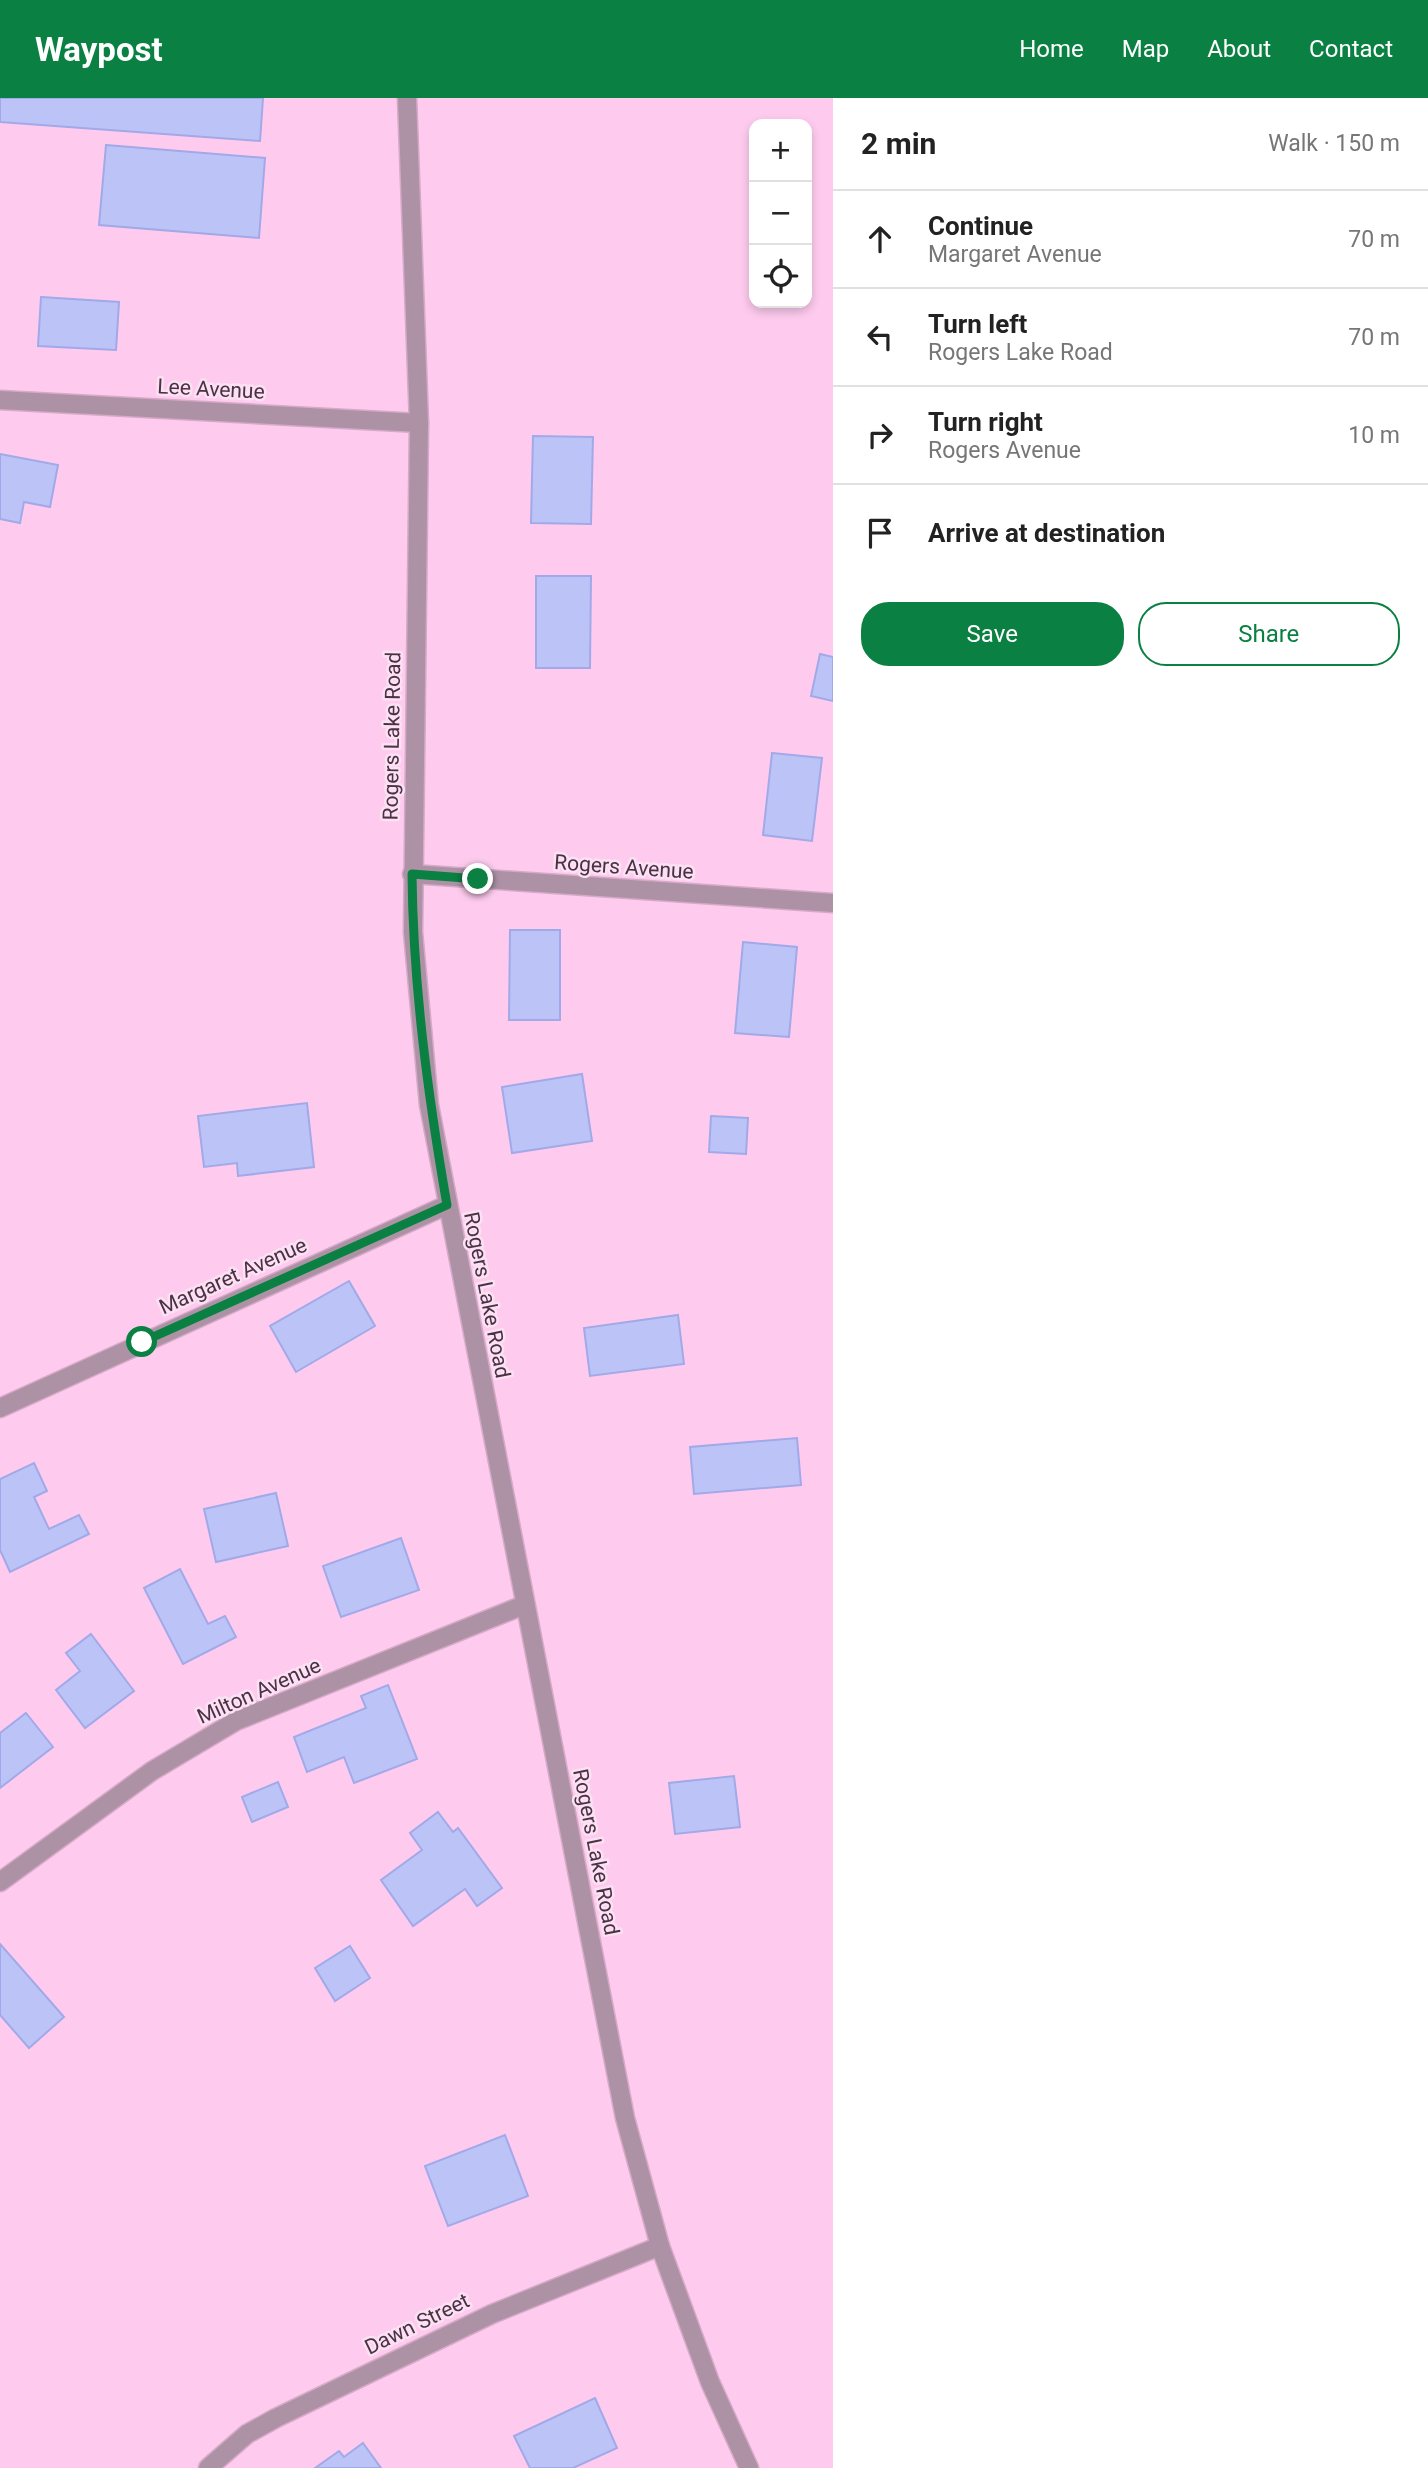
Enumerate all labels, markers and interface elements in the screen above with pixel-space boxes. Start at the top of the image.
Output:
text: Waypost [35,30,163,69]
text: Home [1019,35,1084,63]
text: Map [1122,35,1169,63]
text: About [1207,35,1271,63]
text: Contact [1309,35,1393,63]
map controls [749,119,812,308]
button: + [749,119,812,182]
text: 2 min [861,126,936,161]
text: Walk · 150 m [1268,130,1400,157]
button: − [749,182,812,245]
text: Continue [928,211,1033,241]
icon: ahead [861,220,899,258]
text: 70 m [1348,226,1400,253]
text: Margaret Avenue [928,241,1102,268]
button: locate [749,245,812,308]
text: Turn left [928,309,1027,339]
icon: left [861,318,899,356]
text: 70 m [1348,324,1400,351]
text: Rogers Lake Road [928,339,1113,366]
street label: Lee Avenue [157,374,265,404]
text: Turn right [928,407,1043,437]
icon: right [861,416,899,454]
text: 10 m [1348,422,1400,449]
text: Rogers Avenue [928,437,1081,464]
icon: arrive [861,514,899,552]
text: Arrive at destination [928,518,1165,548]
button: Save [861,602,1124,666]
button: Share [1138,602,1400,666]
street label: Rogers Lake Road [379,651,405,821]
street label: Rogers Avenue [553,850,695,884]
route end [462,863,493,894]
street label: Rogers Lake Road [459,1210,515,1380]
street label: Margaret Avenue [156,1233,310,1319]
route start [126,1326,157,1357]
street label: Milton Avenue [194,1653,324,1729]
street label: Rogers Lake Road [568,1767,624,1937]
street label: Dawn Street [361,2288,473,2360]

